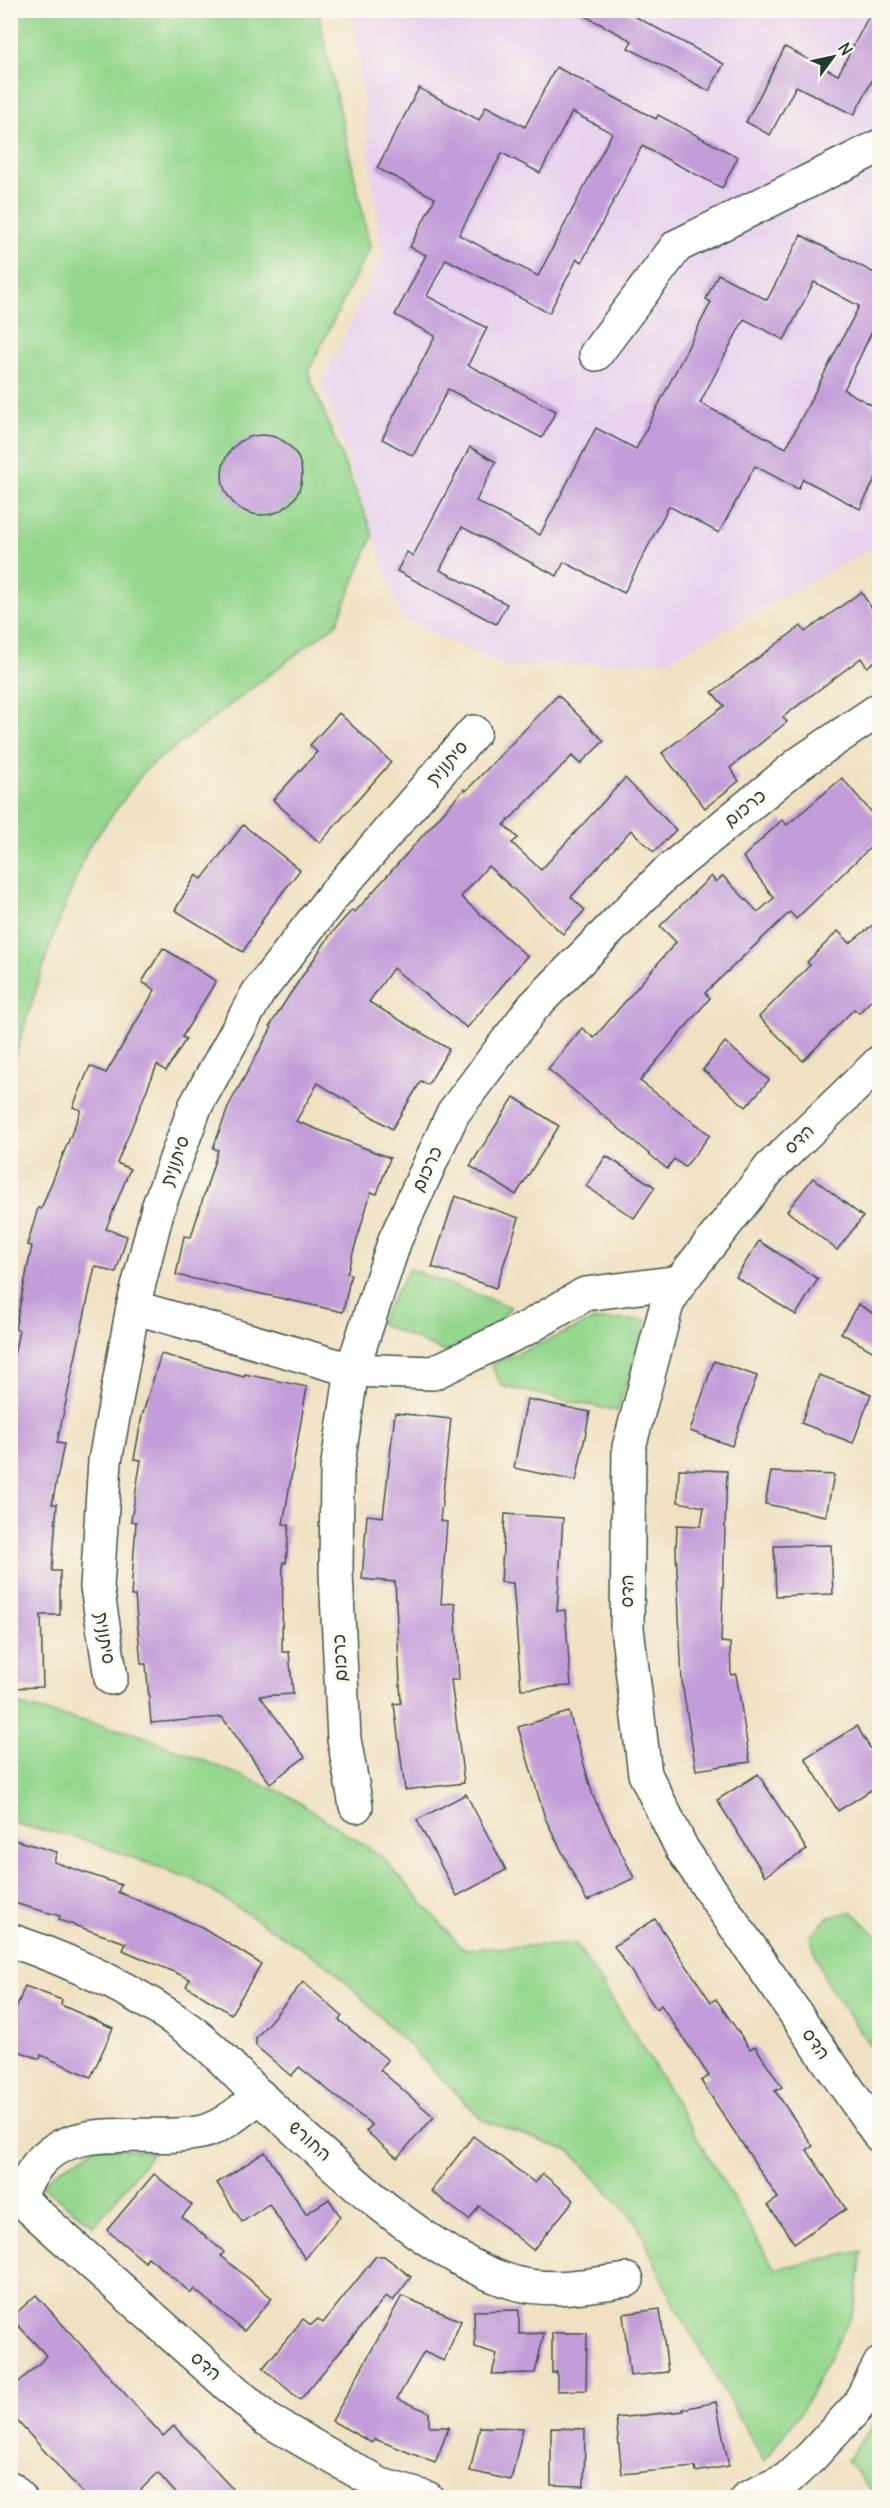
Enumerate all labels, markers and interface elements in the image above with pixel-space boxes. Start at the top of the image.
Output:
north arrow [803,27,863,87]
text: N [834,39,857,59]
street label: סיתונית [421,735,472,790]
street label: כרכום [719,784,770,832]
street label: הדס [779,1119,819,1158]
street label: סיתונית [155,1132,194,1189]
street label: כרכום [406,1142,447,1195]
street label: הדס [615,1574,638,1608]
street label: סיתונית [90,1610,121,1666]
street label: כרכום [327,1634,352,1682]
street label: הדס [797,2023,835,2064]
street label: החורש [284,2115,336,2166]
street label: הדס [186,2346,226,2385]

